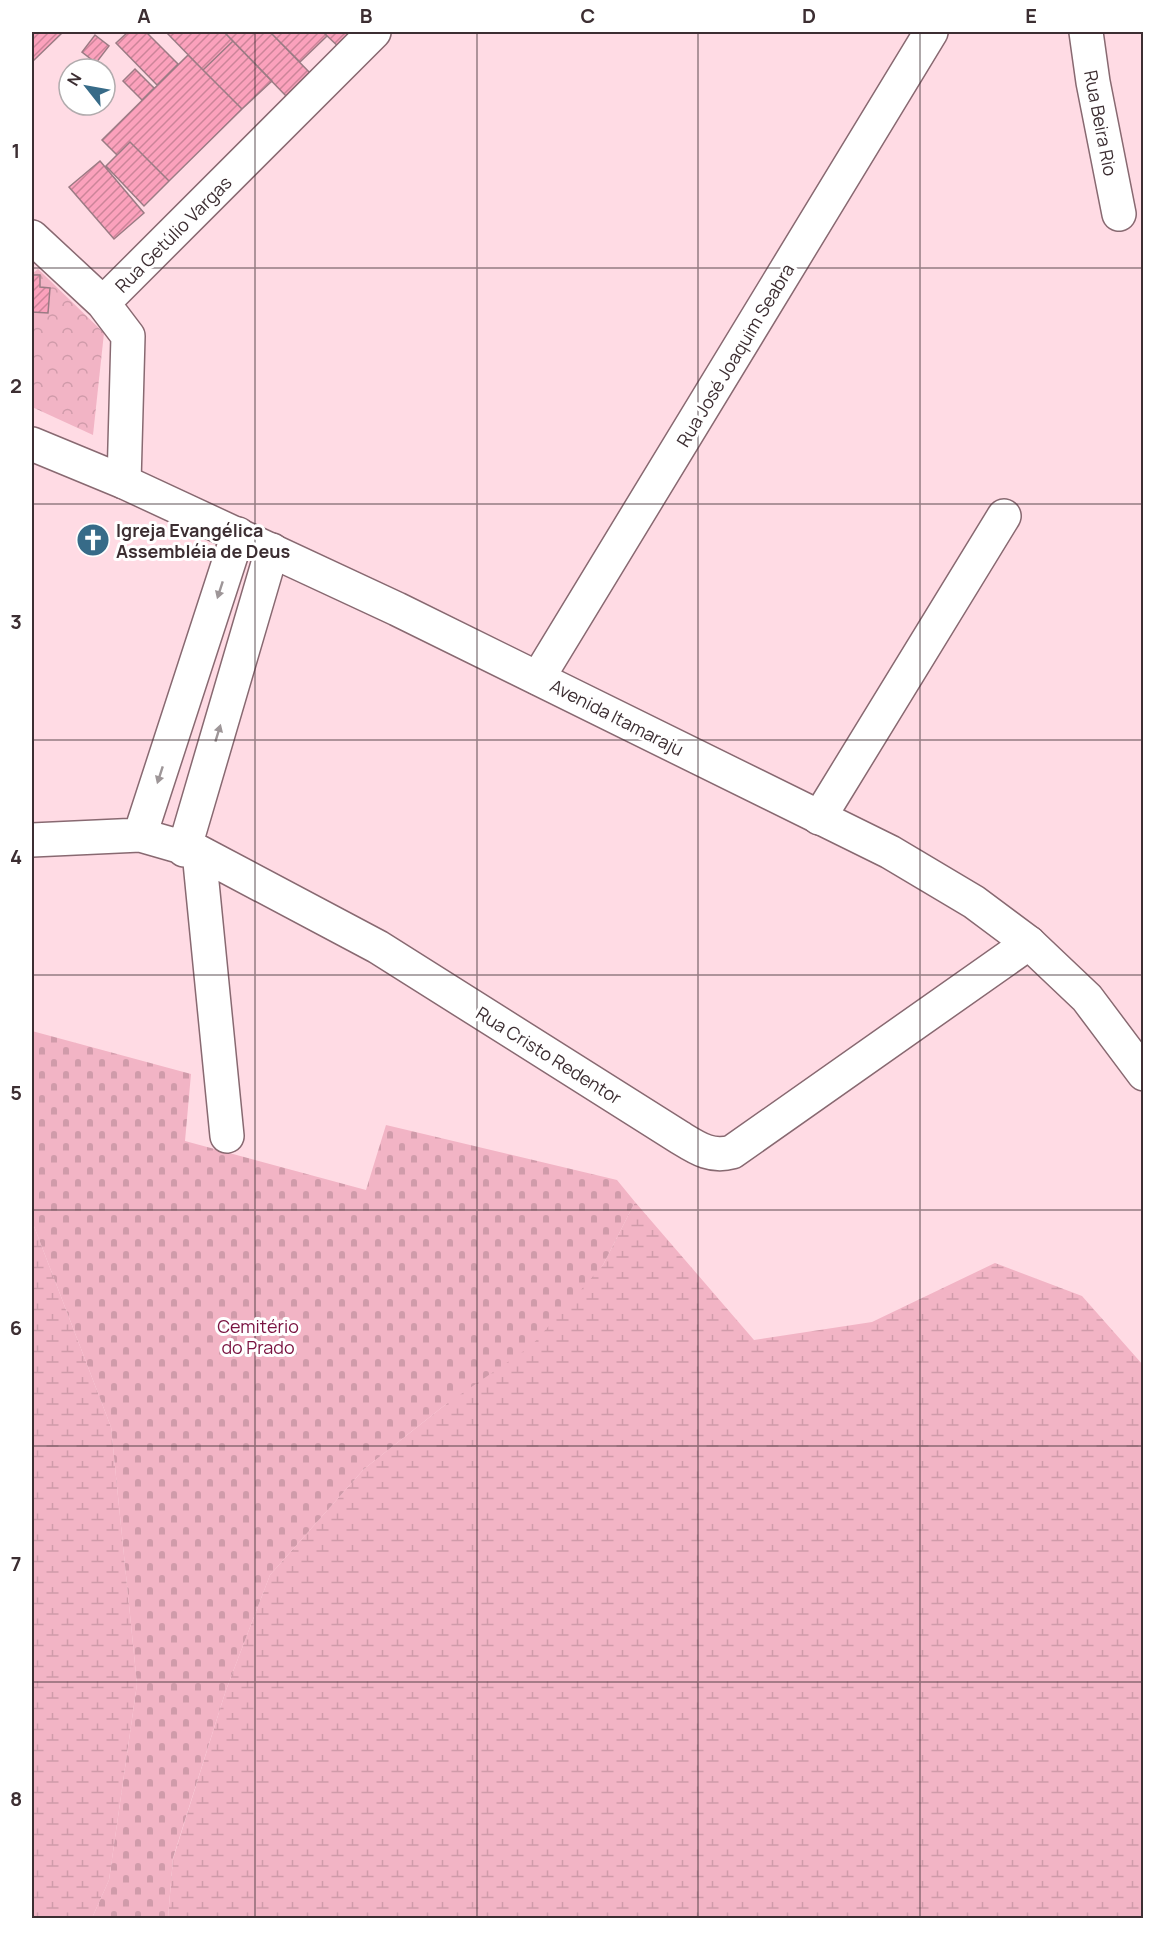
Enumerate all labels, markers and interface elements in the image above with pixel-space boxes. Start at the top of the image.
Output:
text: A [137,2,151,29]
text: B [360,2,373,29]
text: C [581,2,595,29]
text: D [802,2,816,29]
text: E [1025,2,1037,29]
north arrow [57,57,117,117]
street label: Rua Beira Rio [1079,68,1123,178]
text: N [62,69,87,90]
text: 1 [12,137,20,164]
street label: Rua Getúlio Vargas [109,170,237,298]
street label: Rua José Joaquim Seabra [671,259,799,451]
text: 2 [10,372,22,399]
place label: Igreja Evangélica Assembléia de Deus [116,518,291,563]
church icon: Igreja Evangélica Assembléia de Deus [75,522,111,558]
one-way arrow [215,581,224,599]
text: 3 [10,608,22,635]
street label: Avenida Itamaraju [546,673,688,761]
one-way arrow [214,724,223,742]
one-way arrow [155,766,164,784]
text: 4 [10,843,22,870]
street label: Rua Cristo Redentor [472,1001,627,1110]
text: 5 [10,1079,22,1106]
text: 6 [10,1314,22,1341]
park label: Cemitério do Prado [217,1314,299,1359]
text: 7 [11,1550,21,1577]
text: 8 [10,1785,22,1812]

